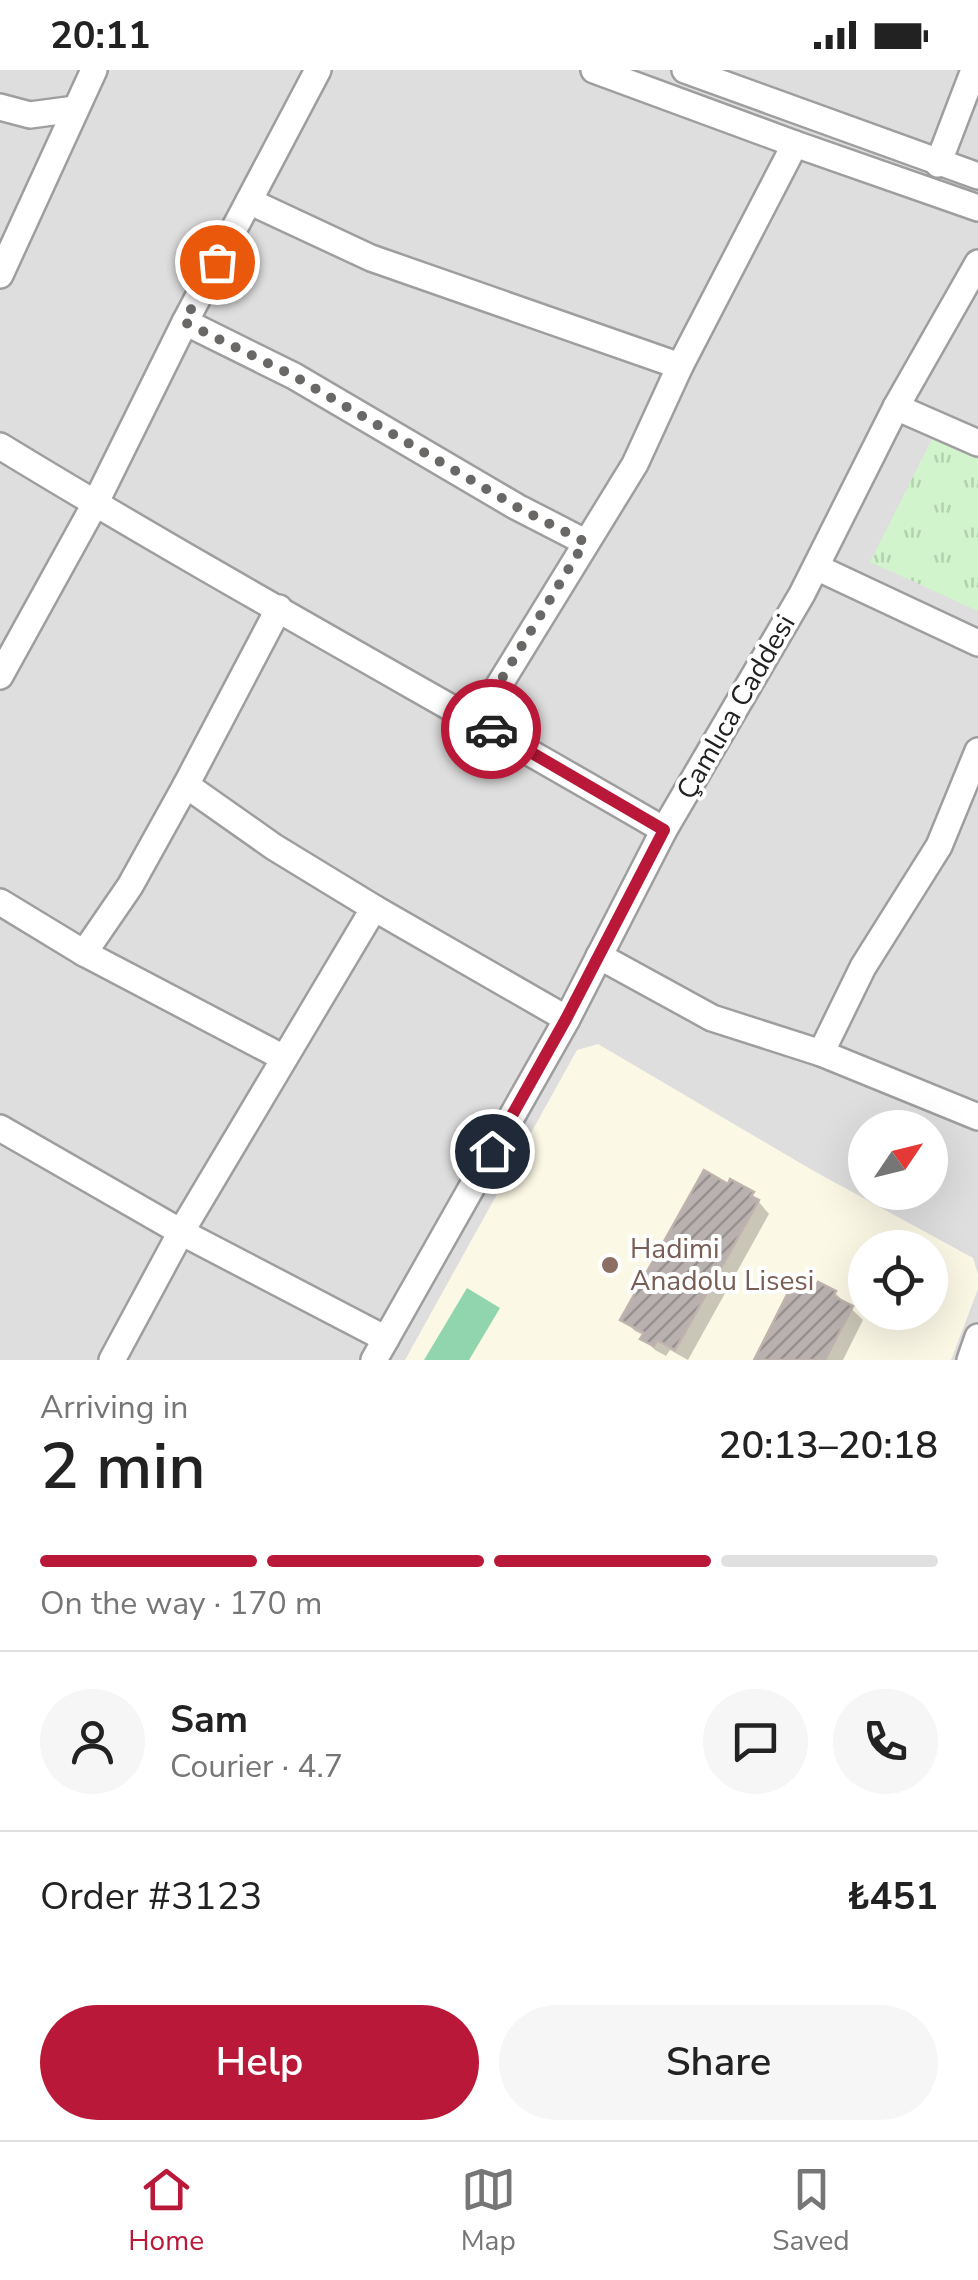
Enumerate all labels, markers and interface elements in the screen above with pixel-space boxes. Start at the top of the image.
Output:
text: 20:11 [50,10,151,61]
pin [175,220,260,305]
icon: bag [190,235,245,290]
street label: Çamlıca Caddesi [668,608,804,806]
courier [441,679,541,779]
icon: car [464,702,519,757]
pin [450,1109,535,1194]
north arrow [848,1110,948,1210]
map controls [848,1110,948,1330]
icon: home [465,1124,520,1179]
place label: Hadimi Anadolu Lisesi [630,1230,814,1300]
button: locate [848,1230,948,1330]
marker: Hadimi Anadolu Lisesi [599,1254,621,1276]
text: Arriving in [40,1386,188,1429]
text: 20:13–20:18 [719,1420,938,1471]
text: 2 min [40,1422,206,1511]
text: On the way · 170 m [40,1582,322,1625]
button: person [40,1689,145,1794]
button: chat [703,1689,808,1794]
button: phone [833,1689,938,1794]
text: Sam [170,1694,248,1745]
text: Courier · 4.7 [170,1745,343,1788]
text: Order #3123 [40,1871,262,1922]
text: ₺451 [847,1871,938,1922]
button: Help [40,2005,479,2120]
button: Share [499,2005,938,2120]
tab: Home [128,2162,204,2260]
tab: Map [461,2162,516,2260]
tab: Saved [772,2162,850,2260]

